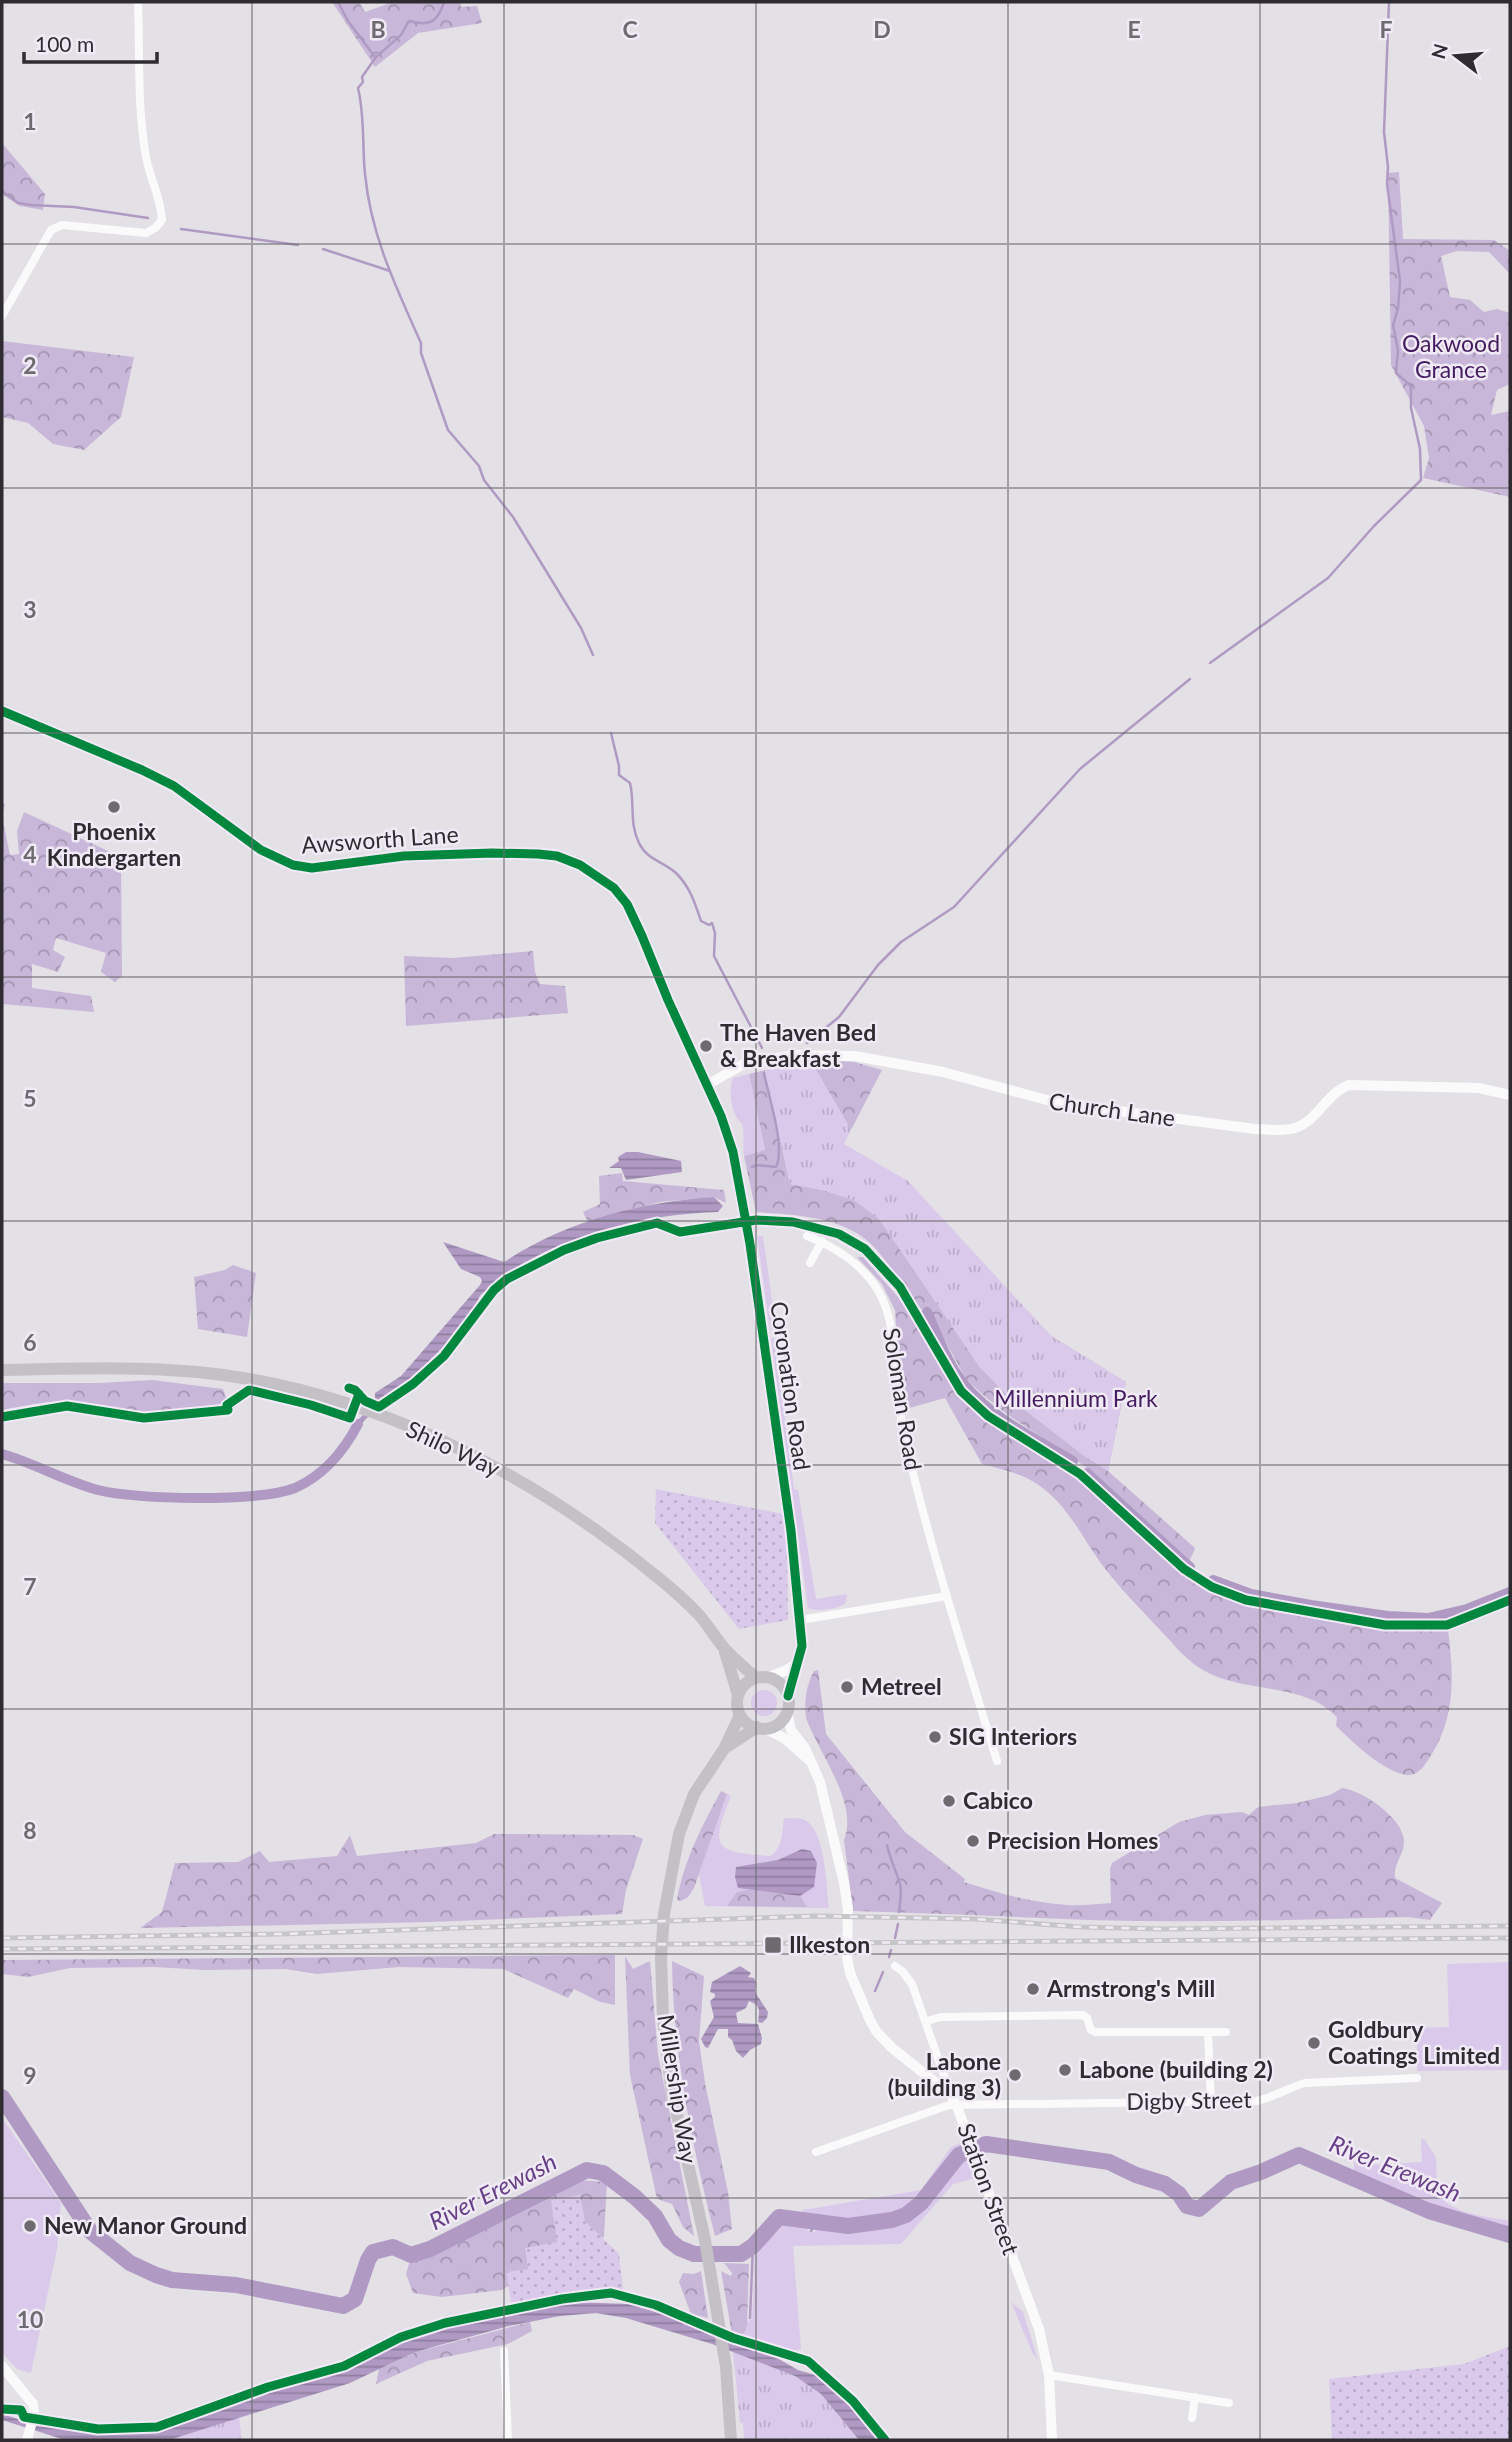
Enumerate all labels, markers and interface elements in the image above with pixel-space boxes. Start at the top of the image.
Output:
text: B [370,15,386,43]
text: C [622,15,638,43]
text: D [873,15,891,43]
text: E [1127,15,1141,43]
text: F [1379,15,1393,43]
scale bar [24,21,158,65]
north arrow [1421,21,1491,91]
text: 100 m [35,31,94,56]
text: N [1426,41,1452,61]
text: 1 [23,107,37,135]
park label: Oakwood Grance [1402,329,1500,383]
text: 2 [23,351,37,379]
text: 3 [23,595,37,623]
marker: Phoenix Kindergarten [106,799,122,815]
place label: Phoenix Kindergarten [47,817,181,871]
street label: Awsworth Lane [300,820,459,858]
text: 4 [23,840,37,868]
place label: The Haven Bed & Breakfast [720,1018,876,1072]
marker: The Haven Bed & Breakfast [698,1038,714,1054]
text: 5 [23,1084,37,1112]
street label: Church Lane [1047,1086,1177,1132]
street label: Coronation Road [765,1300,817,1472]
street label: Soloman Road [878,1326,928,1472]
text: 6 [23,1328,37,1356]
park label: Millennium Park [994,1384,1158,1412]
street label: Shilo Way [402,1414,505,1482]
text: 7 [23,1572,37,1600]
place label: Metreel [861,1672,942,1700]
marker: Metreel [839,1679,855,1695]
place label: SIG Interiors [949,1722,1077,1750]
marker: SIG Interiors [927,1729,943,1745]
place label: Cabico [963,1786,1033,1814]
marker: Cabico [941,1793,957,1809]
text: 8 [23,1816,37,1844]
place label: Precision Homes [987,1826,1158,1854]
marker: Precision Homes [965,1833,981,1849]
place label: Ilkeston [789,1930,870,1958]
marker: Ilkeston [763,1935,783,1955]
place label: Armstrong's Mill [1046,1974,1215,2002]
marker: Armstrong's Mill [1025,1981,1041,1997]
street label: Millership Way [652,2012,704,2165]
place label: Goldbury Coatings Limited [1328,2015,1500,2069]
marker: Goldbury Coatings Limited [1306,2035,1322,2051]
place label: Labone (building 3) [888,2047,1001,2101]
place label: Labone (building 2) [1079,2055,1273,2083]
text: 9 [23,2061,37,2089]
marker: Labone (building 2) [1057,2062,1073,2078]
marker: Labone (building 3) [1007,2067,1023,2083]
street label: Digby Street [1126,2085,1253,2115]
street label: Station Street [952,2119,1026,2259]
water label: River Erewash [1326,2128,1465,2207]
water label: River Erewash [424,2146,561,2235]
place label: New Manor Ground [44,2211,247,2239]
marker: New Manor Ground [22,2218,38,2234]
text: 10 [17,2305,43,2333]

